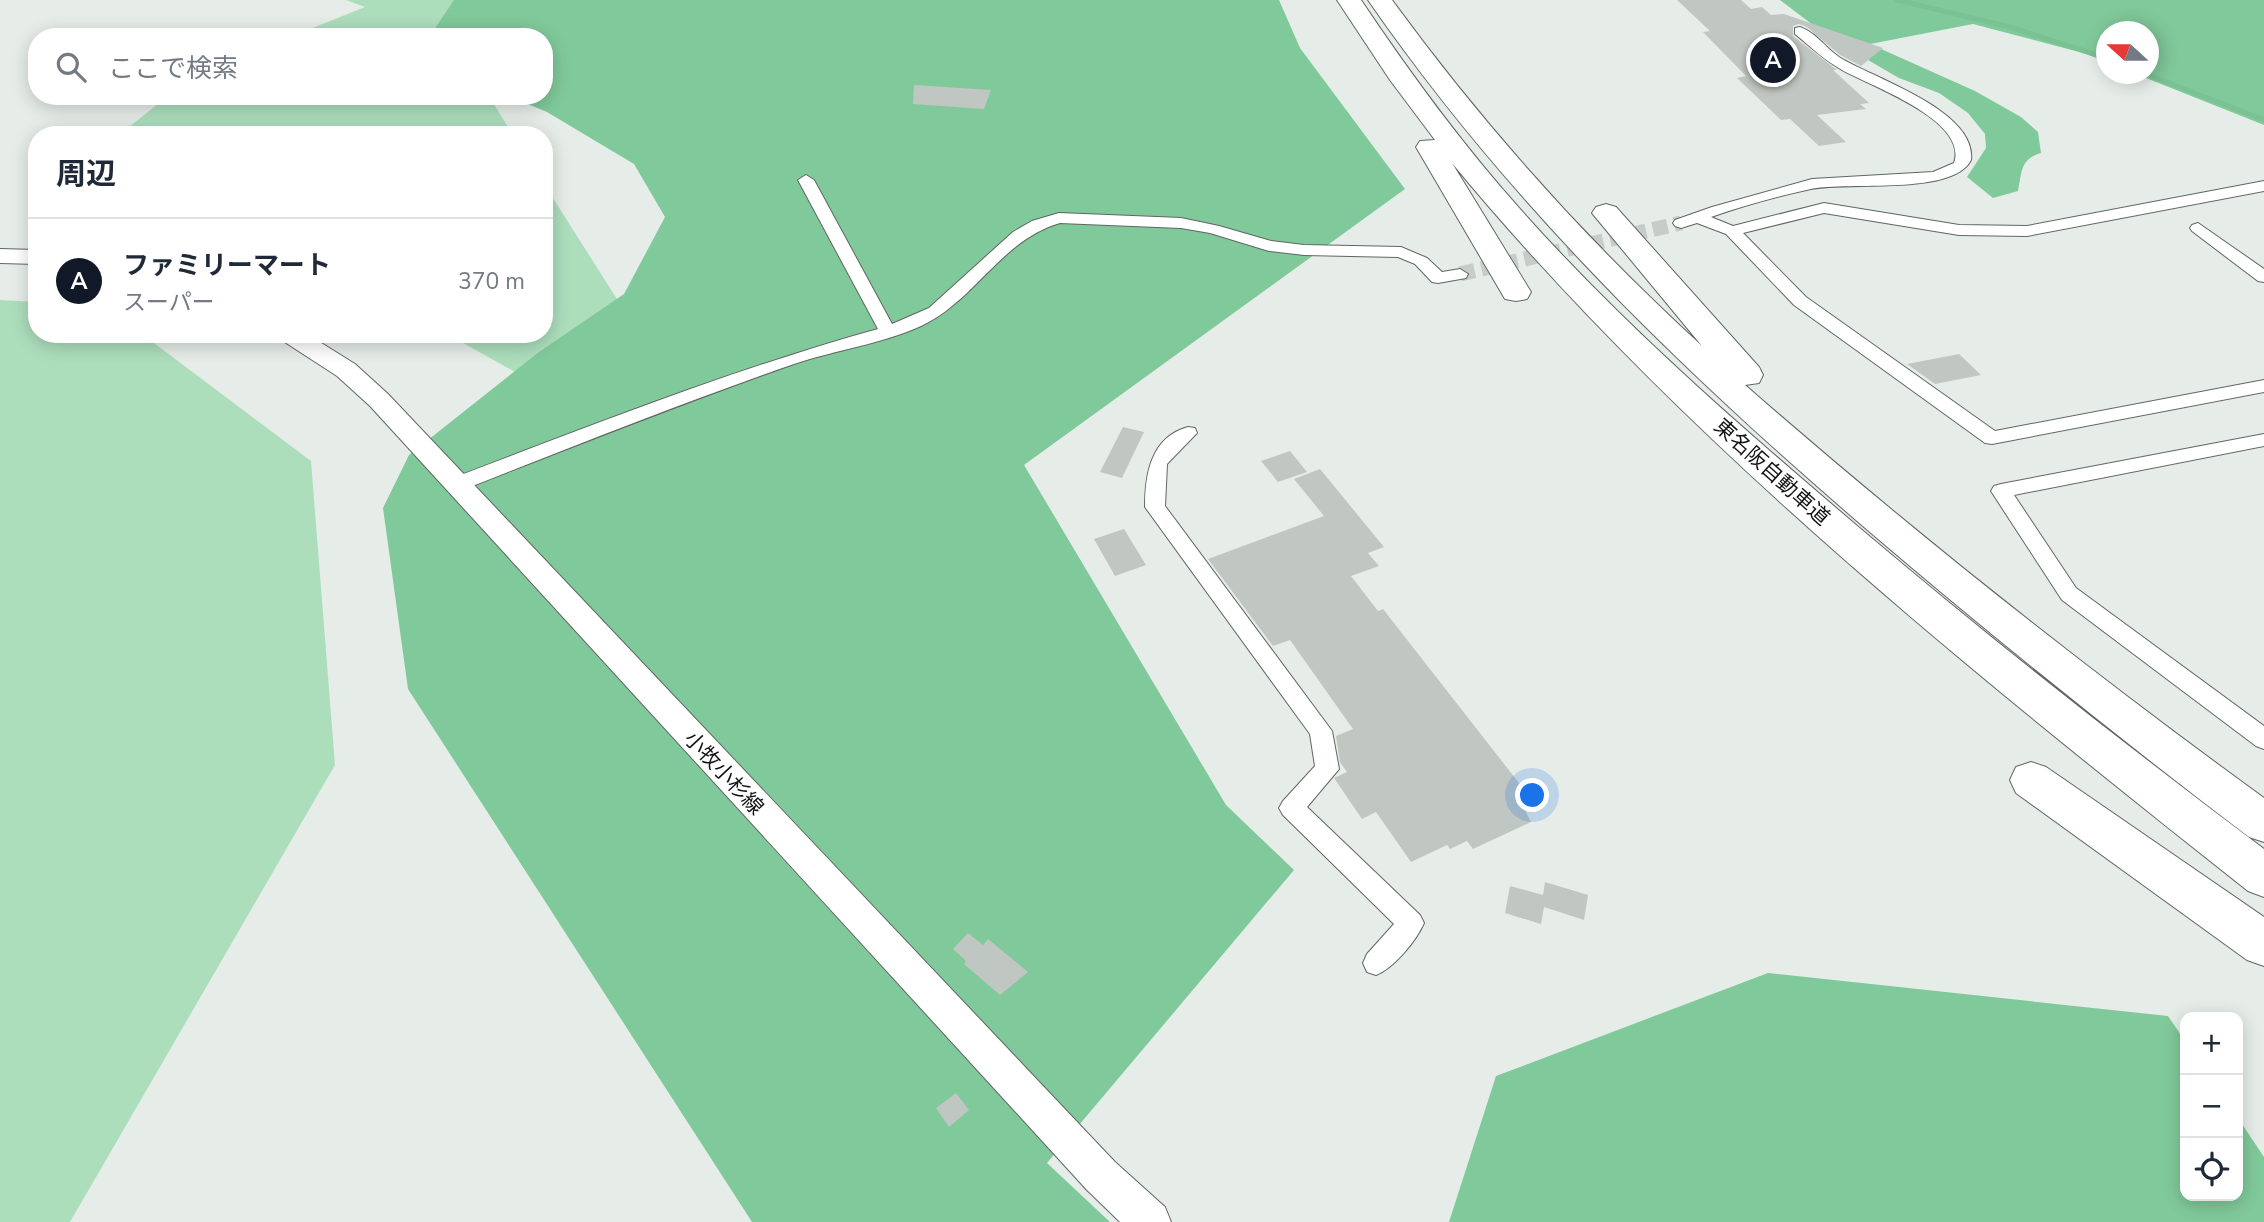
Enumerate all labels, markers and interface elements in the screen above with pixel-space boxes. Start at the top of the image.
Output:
north arrow [2096,21,2159,84]
search box [28,28,553,105]
pin: A [1750,34,1796,86]
icon: search [52,48,90,86]
text: ここで検索 [108,51,238,86]
text: 周辺 [56,154,116,195]
text: ファミリーマート [123,248,331,283]
text: A [70,266,88,297]
text: 370 m [458,266,525,297]
text: スーパー [123,287,215,318]
street label: 東名阪自動車道 [1708,412,1836,532]
street label: 小牧小杉線 [678,725,770,821]
your location [1515,778,1549,812]
map controls [2180,1012,2243,1201]
button: + [2180,1012,2243,1075]
button: − [2180,1075,2243,1138]
button: locate [2180,1138,2243,1201]

